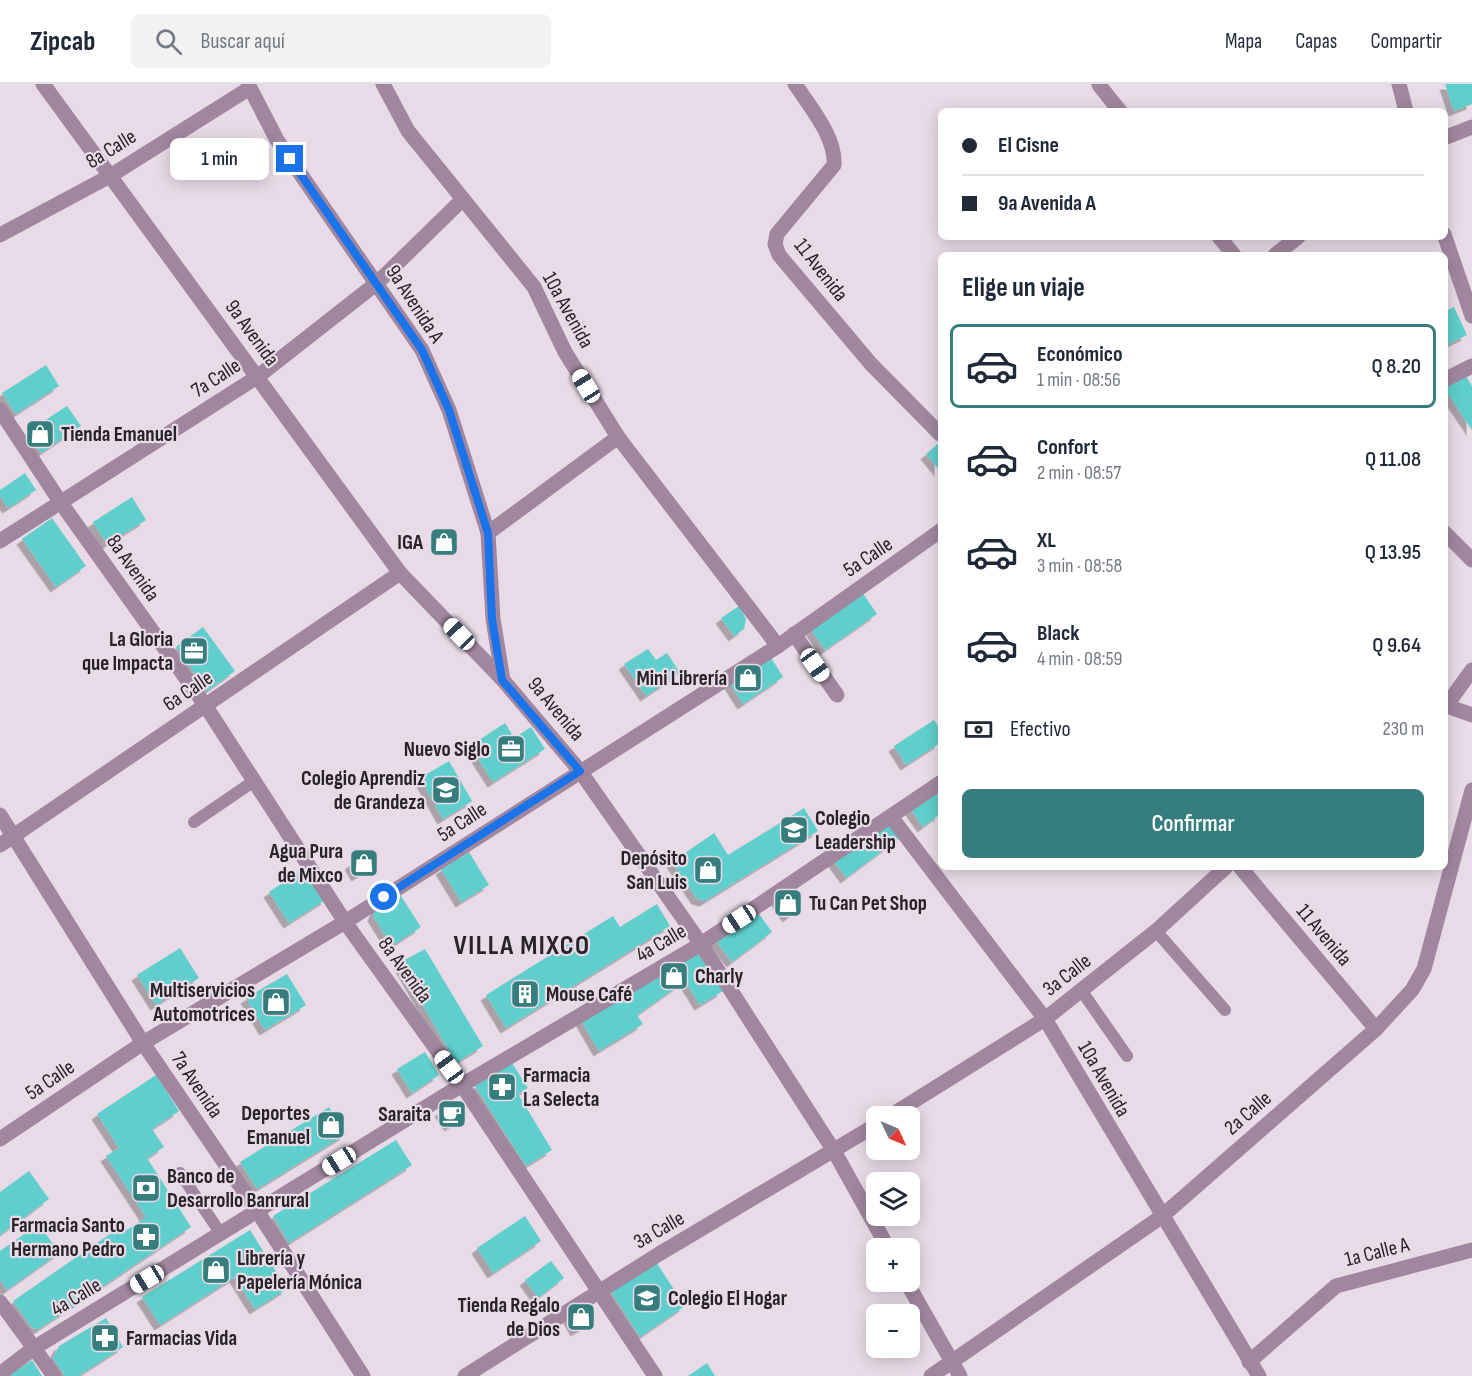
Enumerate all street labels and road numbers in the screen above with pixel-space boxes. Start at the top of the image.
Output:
street label: 8a Calle [81,124,141,174]
street label: 11 Avenida [789,234,853,306]
street label: 9a Avenida A [381,260,450,349]
street label: 10a Avenida [537,268,599,352]
street label: 9a Avenida [220,295,284,371]
street label: 7a Calle [187,353,245,403]
street label: 8a Avenida [101,530,165,606]
street label: 5a Calle [839,532,897,582]
street label: 6a Calle [158,665,218,717]
street label: 9a Avenida [522,672,590,746]
street label: 5a Calle [433,797,491,847]
street label: 11 Avenida [1291,899,1357,971]
street label: 4a Calle [631,918,691,968]
street label: 8a Avenida [373,932,437,1008]
street label: 3a Calle [1038,948,1096,1002]
street label: 10a Avenida [1072,1037,1136,1121]
street label: 7a Avenida [166,1047,228,1123]
street label: 5a Calle [21,1055,79,1105]
street label: 2a Calle [1219,1086,1277,1140]
street label: 3a Calle [629,1206,689,1254]
street label: 1a Calle A [1342,1232,1413,1272]
street label: 4a Calle [46,1272,106,1322]

